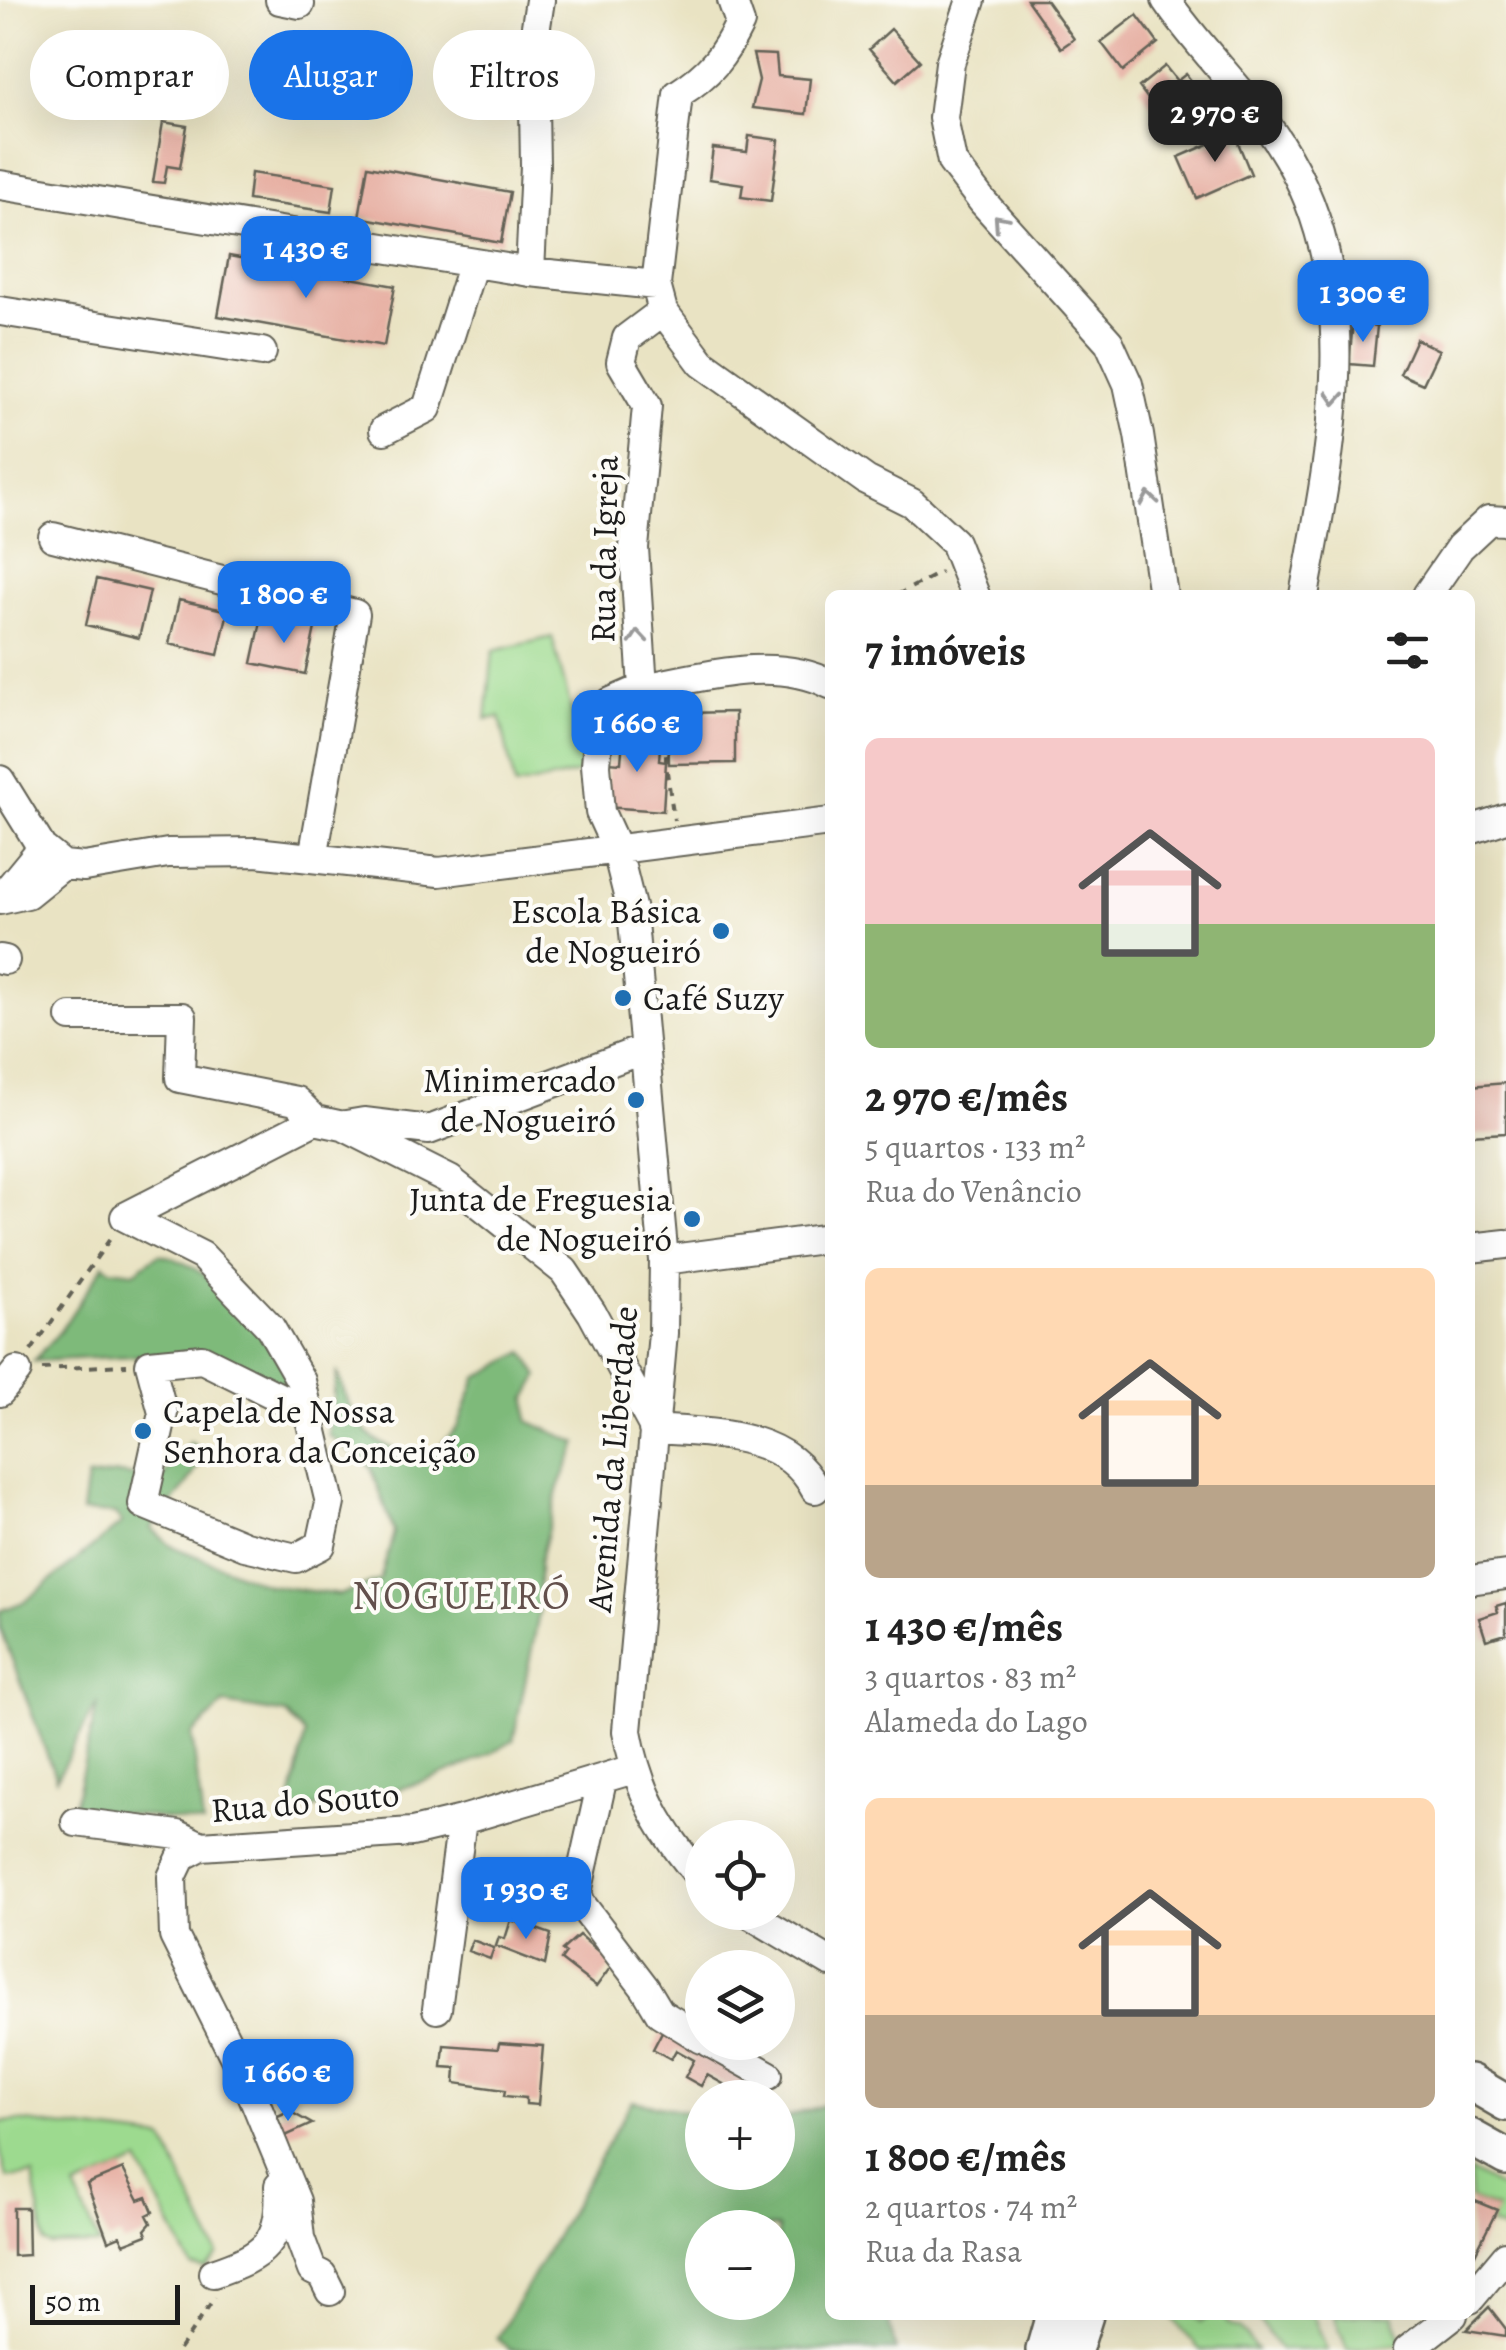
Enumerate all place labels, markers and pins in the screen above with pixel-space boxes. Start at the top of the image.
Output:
pin: 2 970 € [1123,80,1307,165]
pin: 1 430 € [214,216,398,301]
pin: 1 300 € [1271,260,1455,345]
pin: 1 800 € [192,561,376,646]
pin: 1 660 € [545,690,729,775]
place label: Escola Básica de Nogueiró [511,887,702,975]
marker: Escola Básica de Nogueiró [710,920,732,942]
place label: Café Suzy [643,974,784,1022]
marker: Café Suzy [612,987,634,1009]
place label: Minimercado de Nogueiró [423,1056,616,1144]
marker: Minimercado de Nogueiró [625,1089,647,1111]
place label: Junta de Freguesia de Nogueiró [409,1175,673,1263]
marker: Junta de Freguesia de Nogueiró [681,1208,703,1230]
place label: Capela de Nossa Senhora da Conceição [163,1387,476,1475]
marker: Capela de Nossa Senhora da Conceição [132,1420,154,1442]
pin: 1 930 € [434,1857,618,1942]
pin: 1 660 € [196,2039,380,2124]

